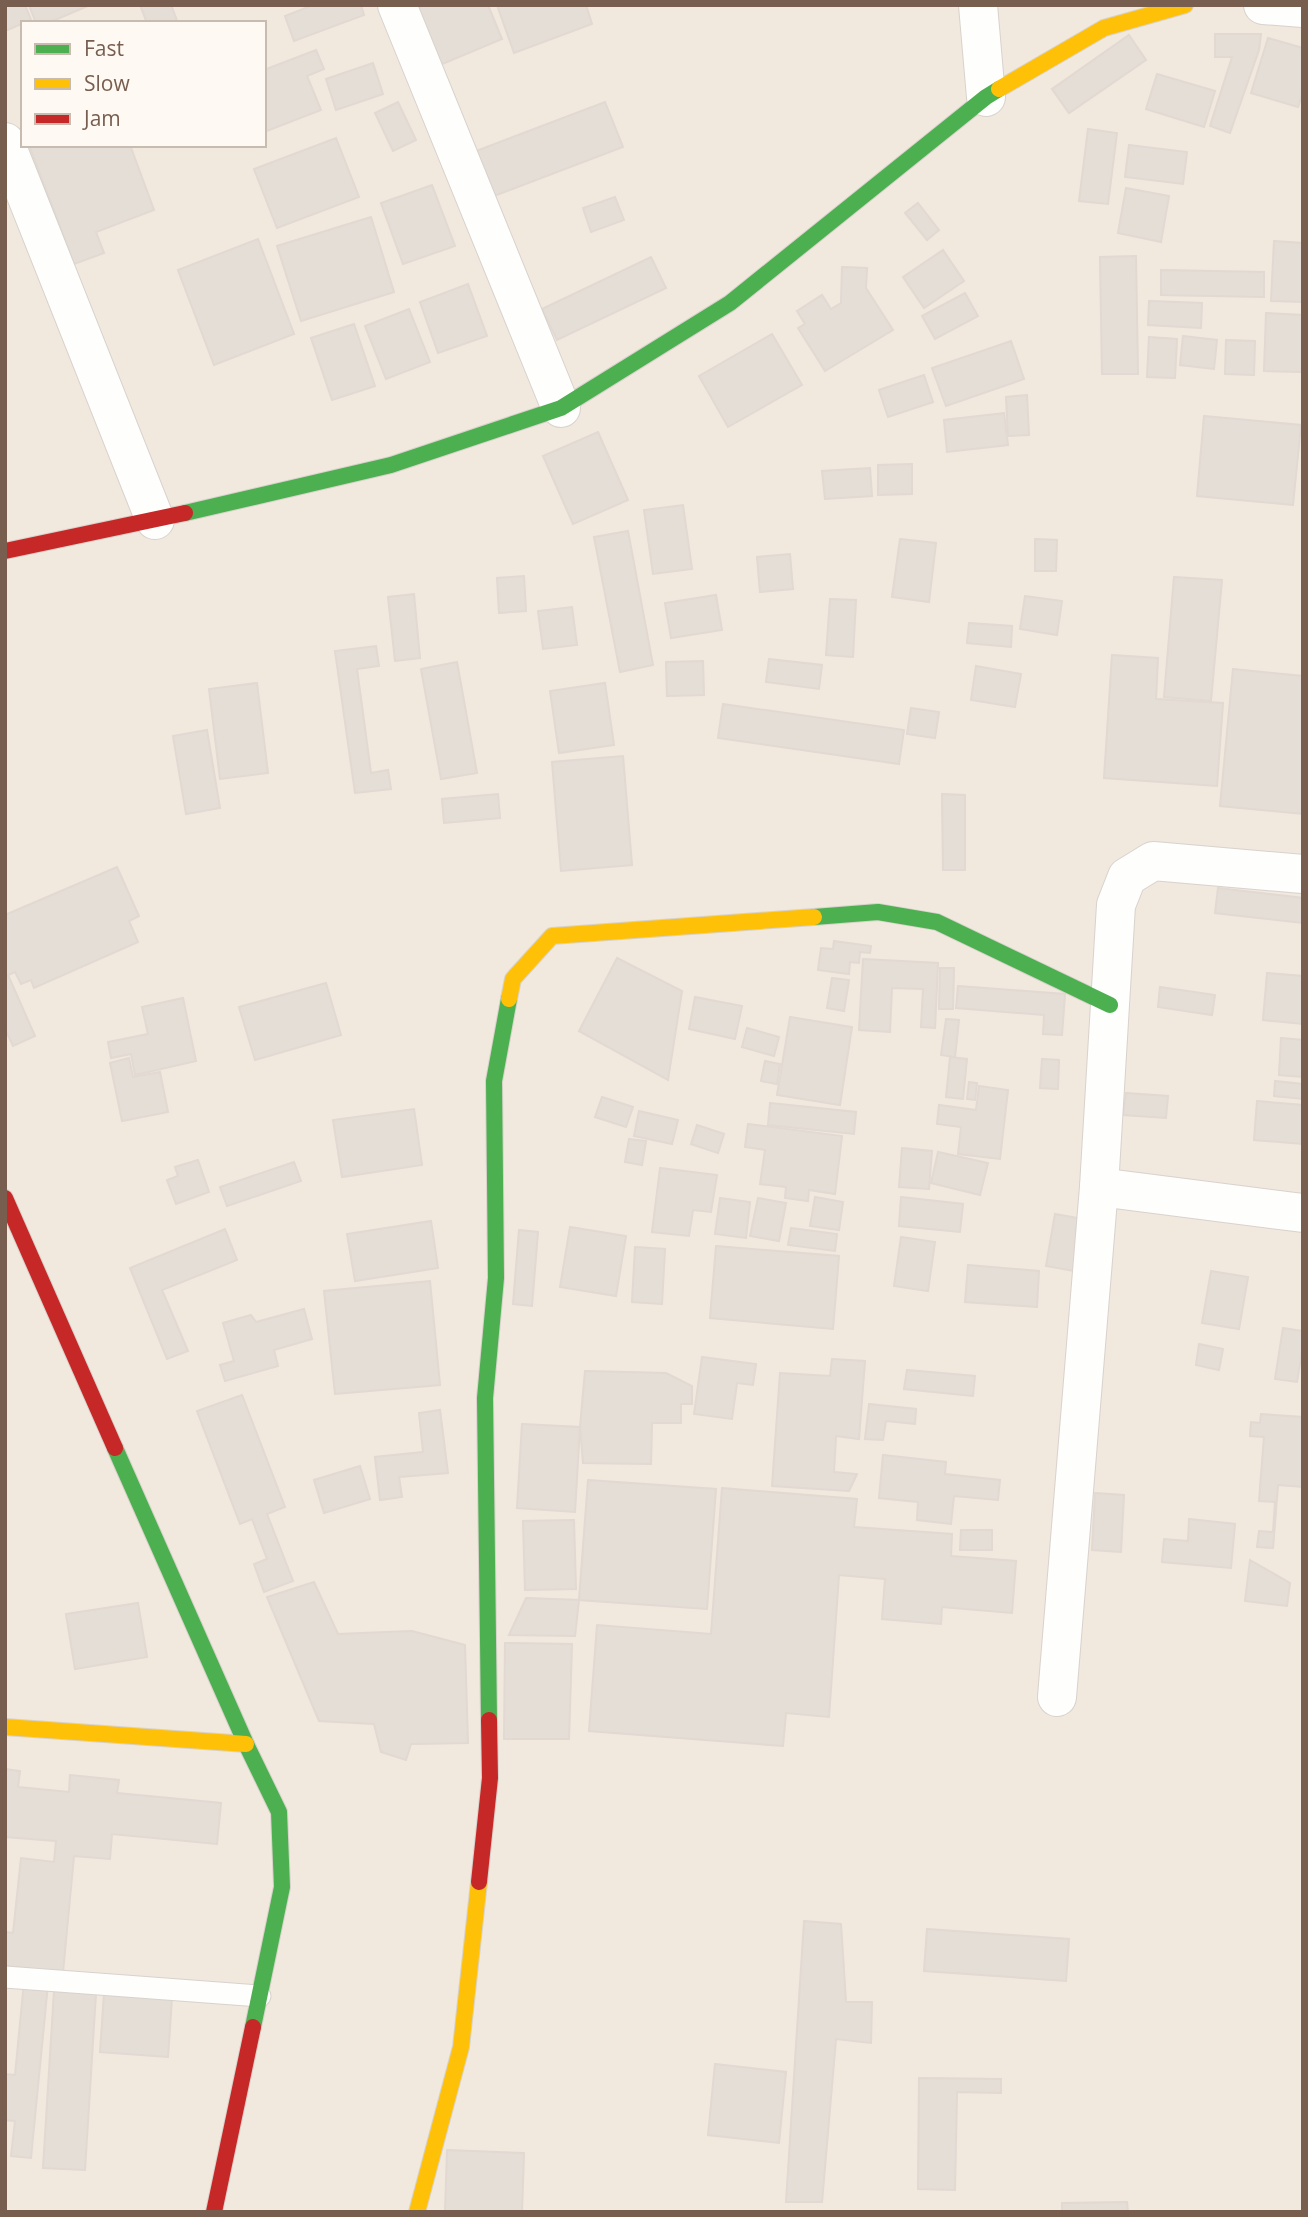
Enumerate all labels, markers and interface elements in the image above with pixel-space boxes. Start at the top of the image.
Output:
legend [21,21,266,147]
text: Fast [84,34,124,62]
text: Slow [84,69,130,97]
text: Jam [82,104,121,132]

